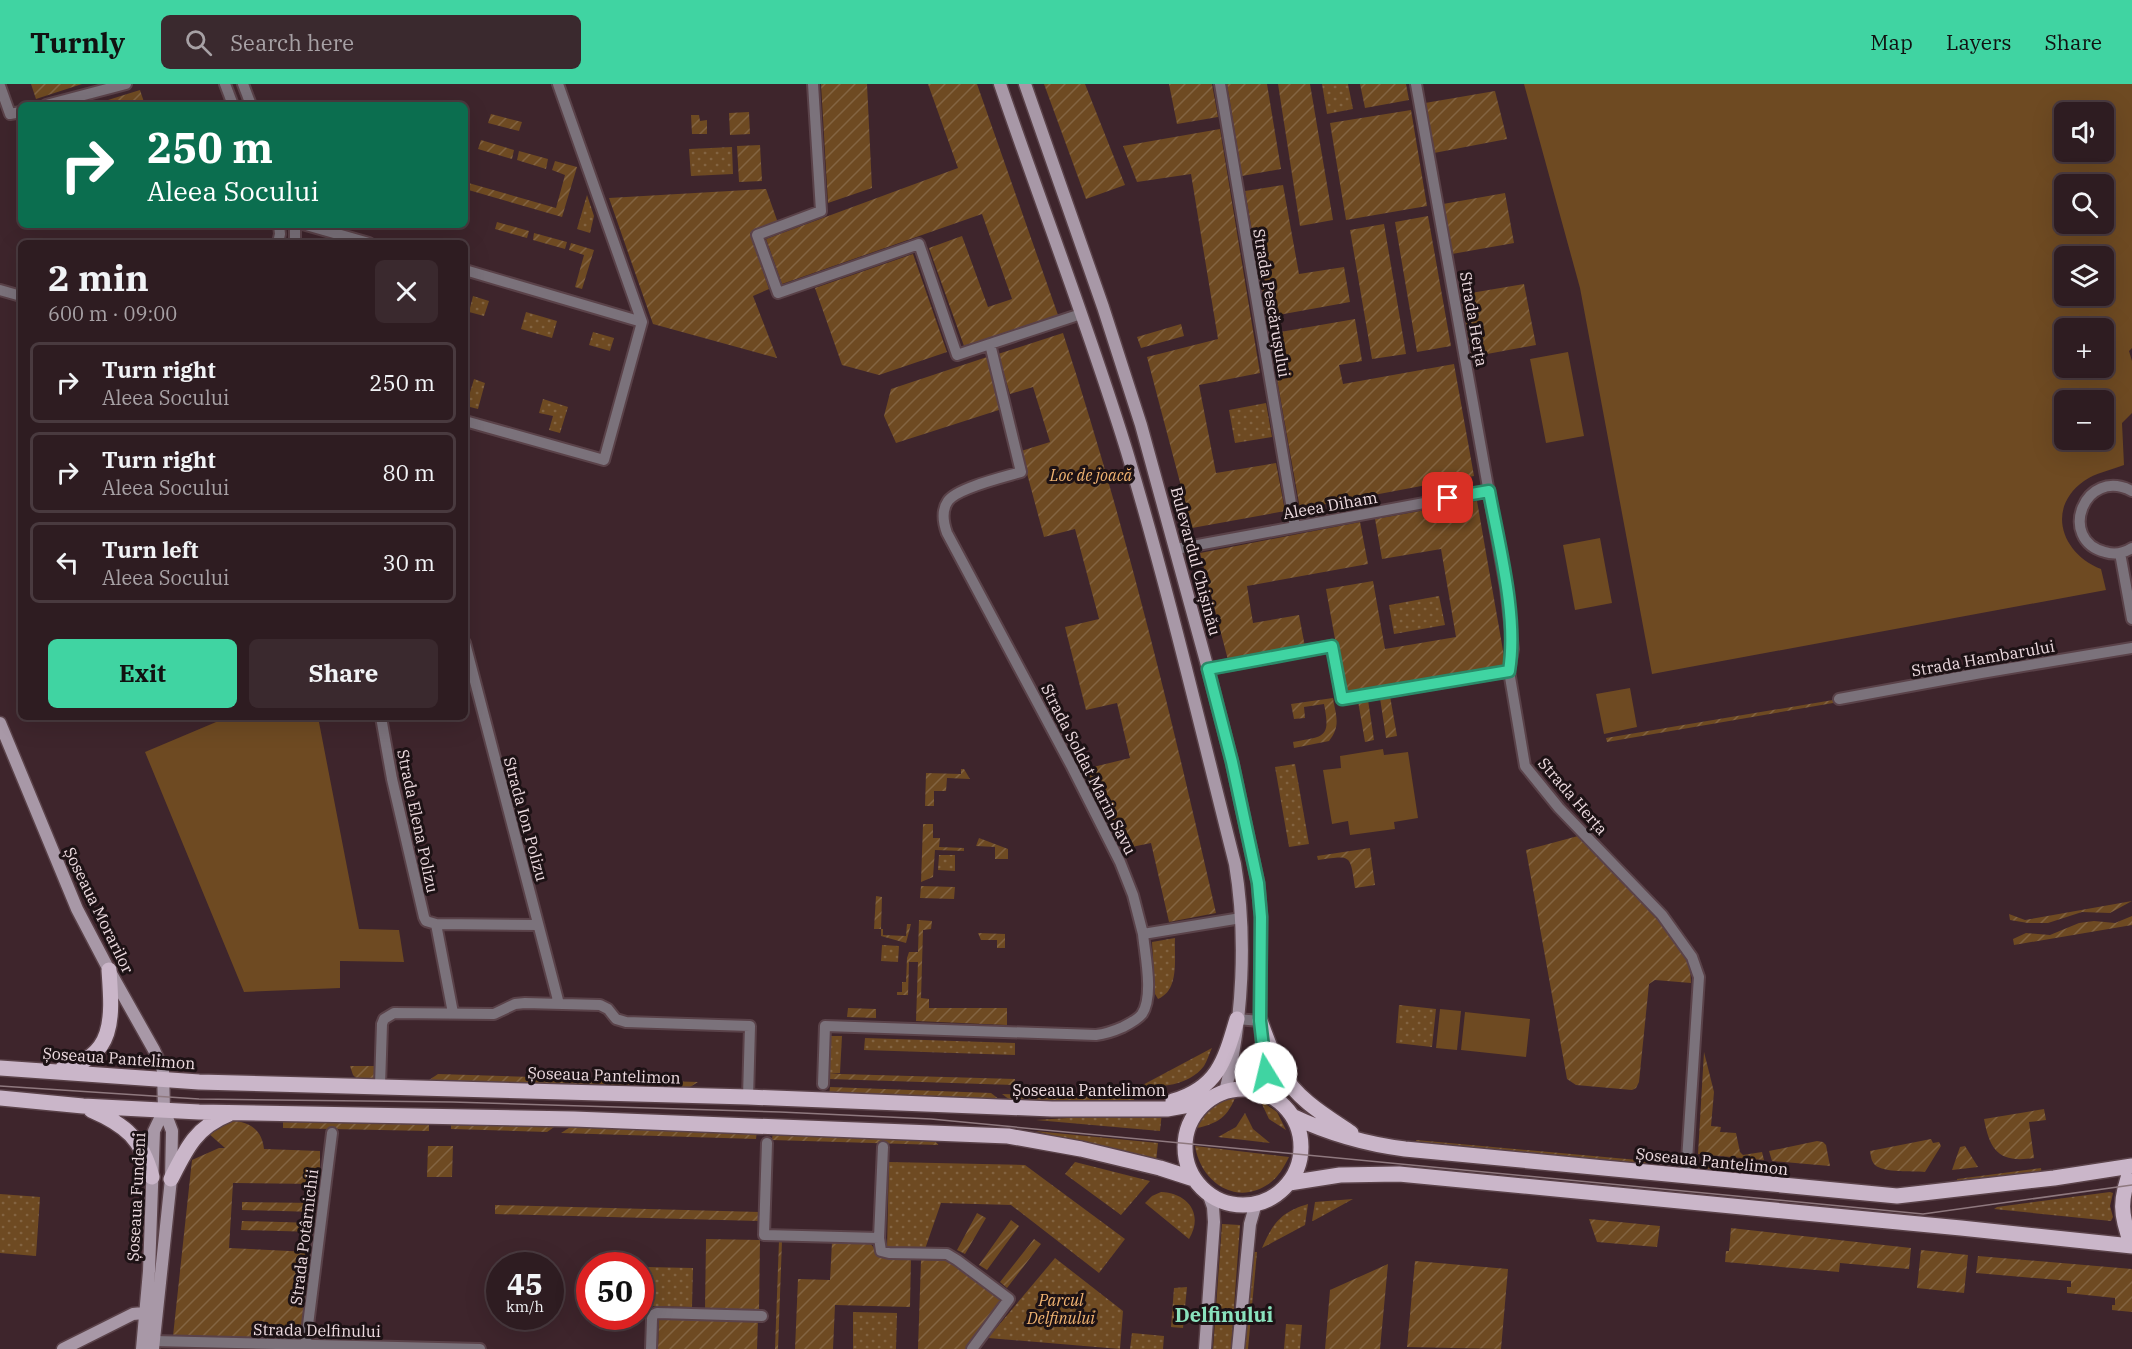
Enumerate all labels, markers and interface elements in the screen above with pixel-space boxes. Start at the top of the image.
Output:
search box [161,15,581,69]
text: Turnly [30,24,125,61]
icon: search [182,26,215,59]
text: Search here [230,28,354,57]
text: Map [1870,28,1913,56]
text: Layers [1946,28,2012,56]
text: Share [2045,28,2102,56]
map controls [2054,102,2114,450]
button: sound [2054,102,2114,162]
text: 250 m [147,120,273,175]
icon: right [48,126,126,204]
text: Aleea Socului [147,173,319,208]
button: search [2054,174,2114,234]
street label: Strada Pescărușului [1249,227,1295,379]
button: layers [2054,246,2114,306]
text: 2 min [48,254,149,301]
button: close [375,260,438,323]
street label: Strada Herța [1456,270,1492,368]
text: 600 m · 09:00 [48,300,177,327]
button: + [2054,318,2114,378]
text: Turn right [102,355,216,384]
icon: right [51,366,84,399]
text: 250 m [369,368,435,397]
text: Aleea Socului [102,384,229,411]
button: − [2054,390,2114,450]
text: Turn right [102,445,216,474]
icon: right [51,456,84,489]
text: 80 m [383,458,435,487]
park label: Loc de joacă [1049,465,1132,485]
pin [1422,472,1473,523]
text: Aleea Socului [102,474,229,501]
icon: arrive [1431,481,1464,514]
street label: Bulevardul Chișinău [1167,484,1226,638]
street label: Aleea Diham [1281,487,1379,523]
text: Turn left [102,535,198,564]
icon: left [51,546,84,579]
text: 30 m [383,548,435,577]
text: Aleea Socului [102,564,229,591]
street label: Strada Hambarului [1910,636,2056,680]
button: Exit [48,639,237,708]
button: Share [249,639,438,708]
street label: Strada Soldat Marin Savu [1037,680,1141,858]
street label: Strada Elena Polizu [393,748,443,895]
street label: Strada Herța [1534,753,1612,839]
street label: Strada Ion Polizu [500,755,552,884]
street label: Șoseaua Morarilor [60,844,138,976]
position arrow [1234,1041,1298,1105]
street label: Șoseaua Pantelimon [42,1043,196,1073]
street label: Șoseaua Pantelimon [527,1062,681,1088]
street label: Șoseaua Pantelimon [1012,1080,1166,1100]
street label: Șoseaua Fundeni [123,1132,149,1262]
street label: Șoseaua Pantelimon [1635,1143,1789,1179]
street label: Strada Potârnichii [286,1168,322,1306]
speed limit sign: 50 [576,1252,654,1330]
text: 45 [507,1264,543,1303]
park label: Parcul Delfinului [1026,1290,1095,1328]
text: km/h [506,1297,544,1316]
district label: Delfinului [1175,1301,1274,1328]
street label: Strada Delfinului [253,1319,381,1341]

